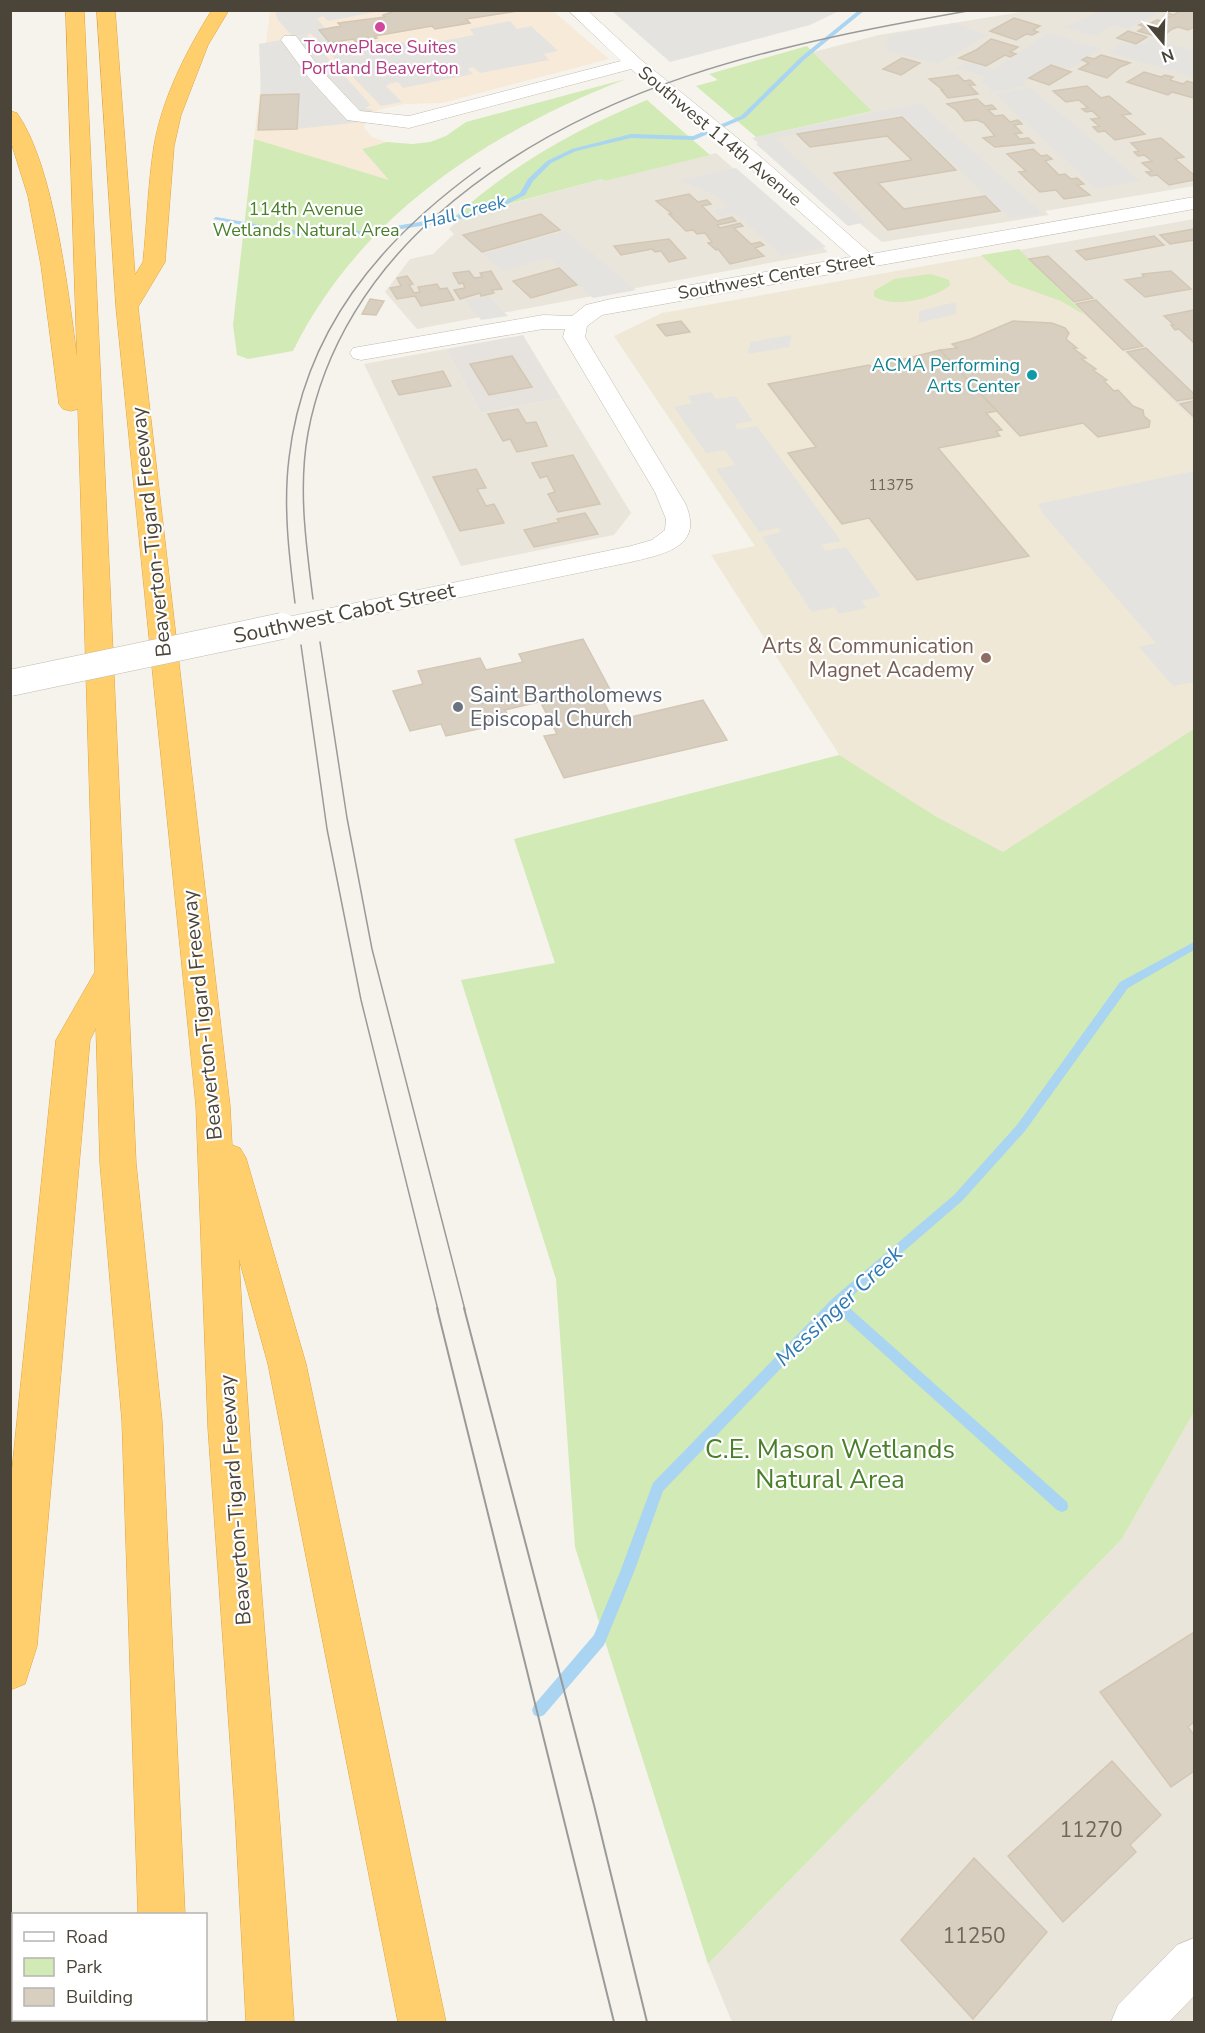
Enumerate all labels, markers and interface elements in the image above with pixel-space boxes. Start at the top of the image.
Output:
north arrow [1133,12,1193,72]
marker: TownePlace Suites Portland Beaverton [373,20,387,34]
place label: TownePlace Suites Portland Beaverton [301,35,459,80]
text: N [1158,43,1177,68]
street label: Southwest 114th Avenue [633,60,807,212]
water label: Hall Creek [420,189,509,235]
park label: 114th Avenue Wetlands Natural Area [212,197,400,242]
street label: Southwest Center Street [676,247,877,305]
place label: ACMA Performing Arts Center [872,353,1021,398]
marker: ACMA Performing Arts Center [1025,368,1039,382]
street label: Beaverton-Tigard Freeway [124,405,178,658]
house number: 11375 [868,475,914,495]
street label: Southwest Cabot Street [231,576,458,650]
place label: Arts & Communication Magnet Academy [762,632,974,684]
marker: Arts & Communication Magnet Academy [979,651,993,665]
place label: Saint Bartholomews Episcopal Church [470,681,662,733]
marker: Saint Bartholomews Episcopal Church [451,700,465,714]
street label: Beaverton-Tigard Freeway [175,888,229,1141]
water label: Messinger Creek [769,1238,910,1373]
street label: Beaverton-Tigard Freeway [212,1374,258,1626]
park label: C.E. Mason Wetlands Natural Area [705,1432,955,1497]
house number: 11270 [1060,1816,1123,1844]
legend [12,1913,207,2021]
house number: 11250 [943,1922,1006,1950]
text: Road [66,1925,108,1949]
text: Park [66,1955,103,1979]
text: Building [66,1985,133,2009]

